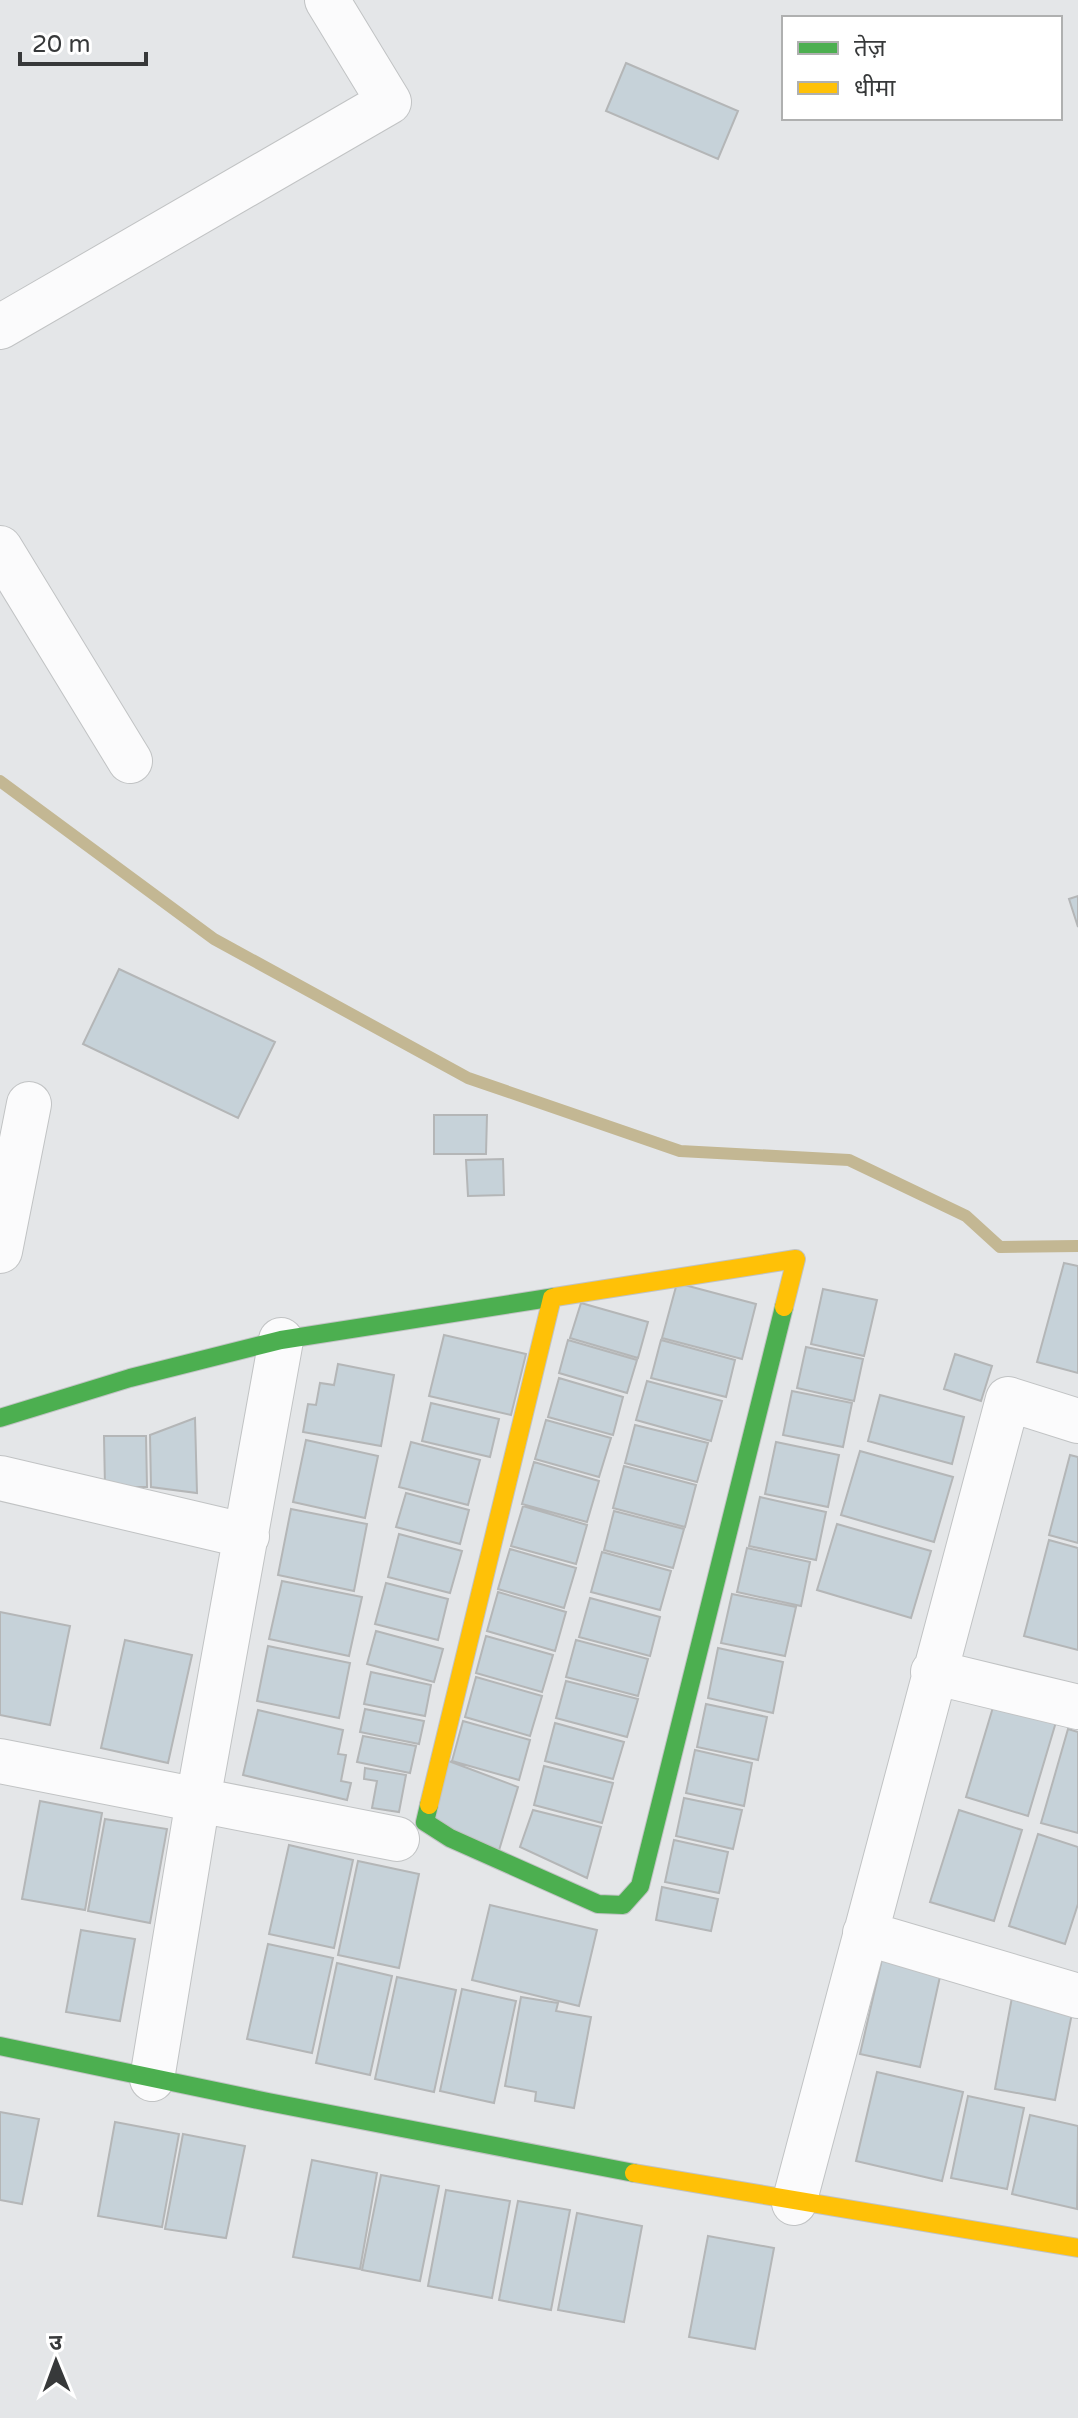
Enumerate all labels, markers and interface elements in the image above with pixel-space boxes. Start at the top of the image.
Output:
scale bar [20,16,146,66]
legend [782,16,1062,120]
text: 20 m [32,30,90,59]
text: तेज़ [854,34,887,63]
text: धीमा [854,74,896,103]
north arrow [16,2322,96,2402]
text: उ [49,2330,63,2356]

